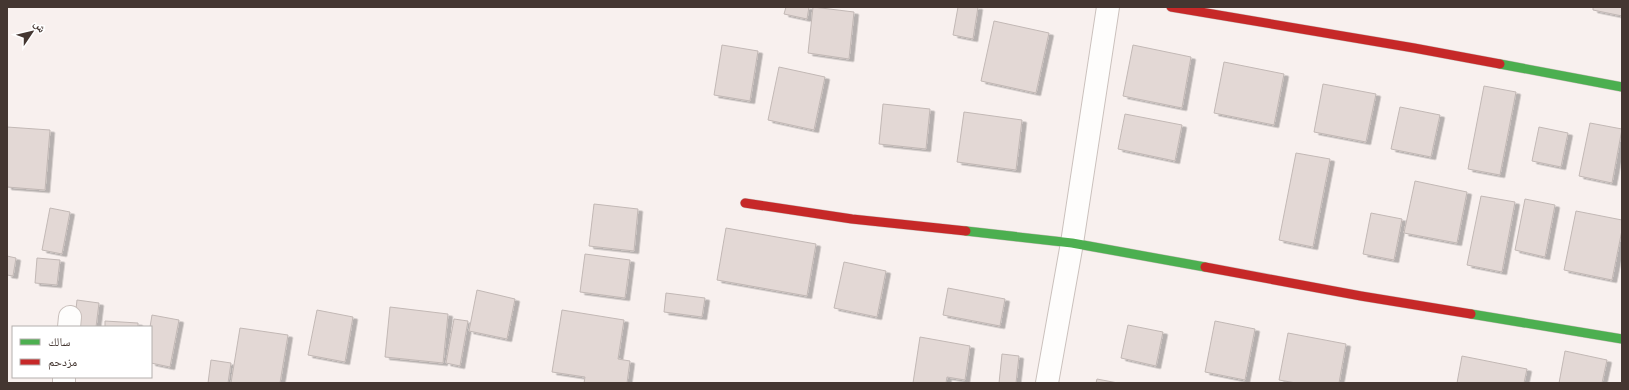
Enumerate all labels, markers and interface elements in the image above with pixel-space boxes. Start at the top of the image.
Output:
north arrow [12,12,52,52]
text: ش [30,17,49,36]
legend [12,326,152,378]
text: سالك [48,334,70,350]
text: مزدحم [48,354,77,370]

